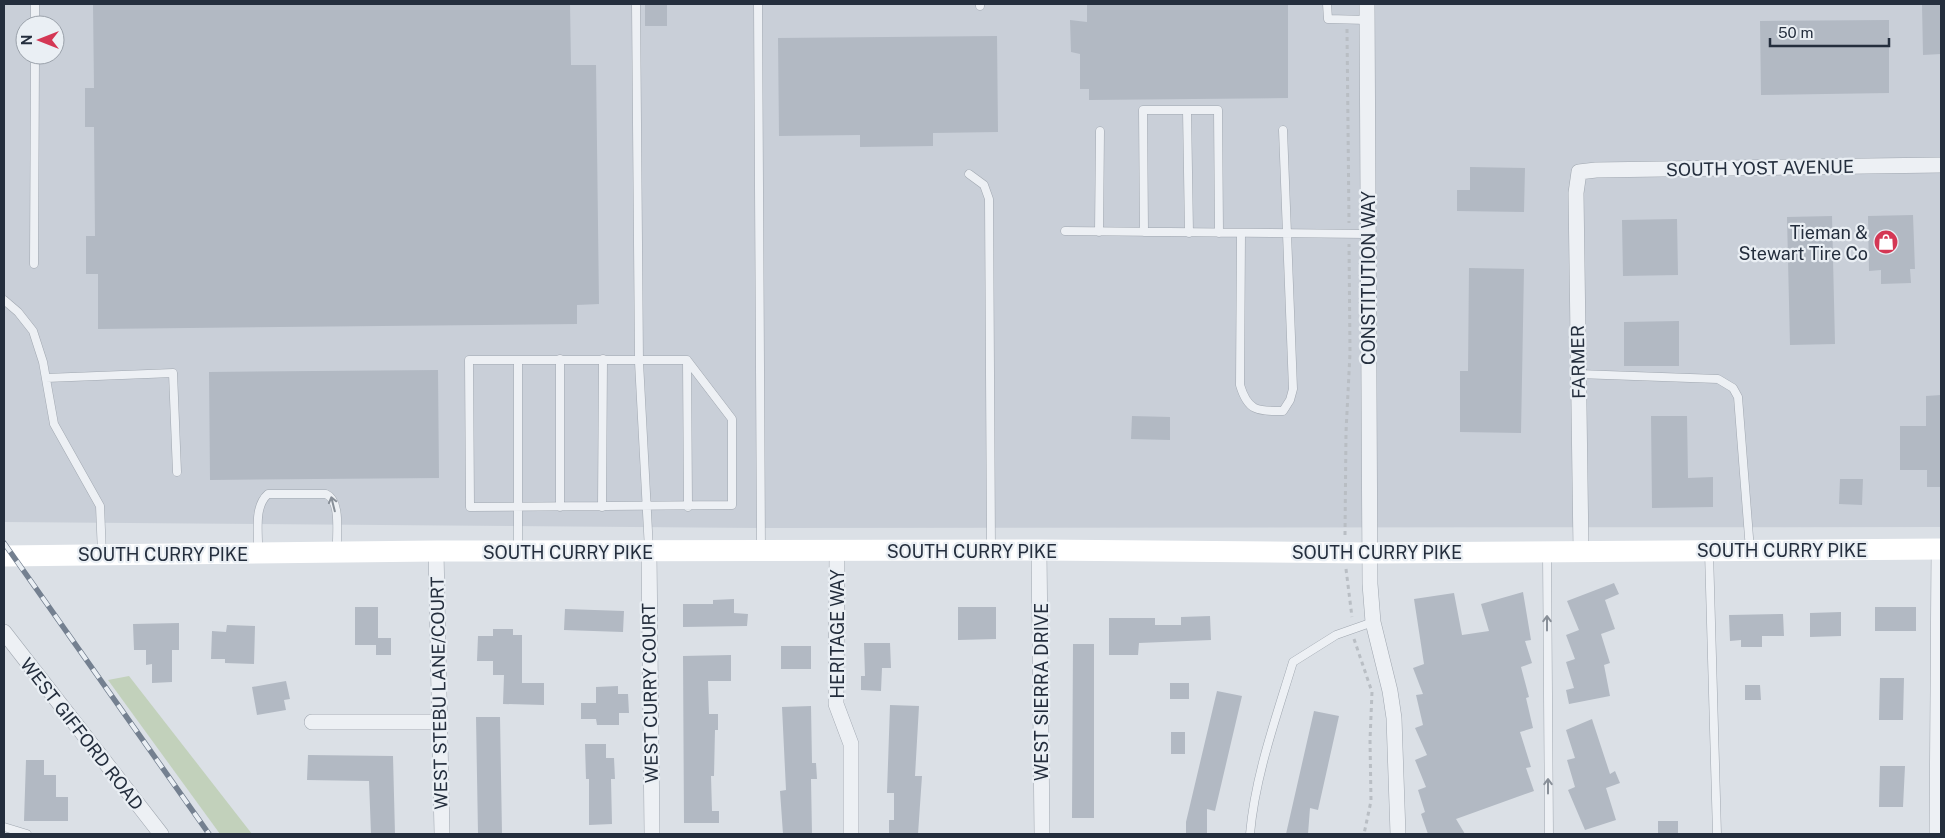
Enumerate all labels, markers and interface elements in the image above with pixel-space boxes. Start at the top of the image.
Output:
north arrow [15,15,65,65]
scale bar [1770,15,1889,47]
text: 50 m [1778,24,1813,41]
text: N [19,35,35,45]
street label: SOUTH YOST AVENUE [1666,156,1854,180]
street label: CONSTITUTION WAY [1358,191,1379,365]
place label: Tieman & Stewart Tire Co [1738,222,1868,264]
shop icon: Tieman & Stewart Tire Co [1873,229,1899,255]
street label: FARMER [1567,325,1589,399]
one-way arrow [328,497,337,513]
street label: SOUTH CURRY PIKE [1697,540,1867,561]
street label: SOUTH CURRY PIKE [887,541,1057,562]
street label: SOUTH CURRY PIKE [483,542,653,563]
street label: SOUTH CURRY PIKE [1292,542,1462,563]
street label: SOUTH CURRY PIKE [78,544,248,565]
street label: HERITAGE WAY [827,569,848,699]
street label: WEST STEBU LANE/COURT [426,576,452,810]
street label: WEST CURRY COURT [638,602,662,783]
street label: WEST SIERRA DRIVE [1031,603,1052,781]
one-way arrow [1542,615,1552,632]
street label: WEST GIFFORD ROAD [16,654,148,814]
one-way arrow [1543,778,1553,794]

